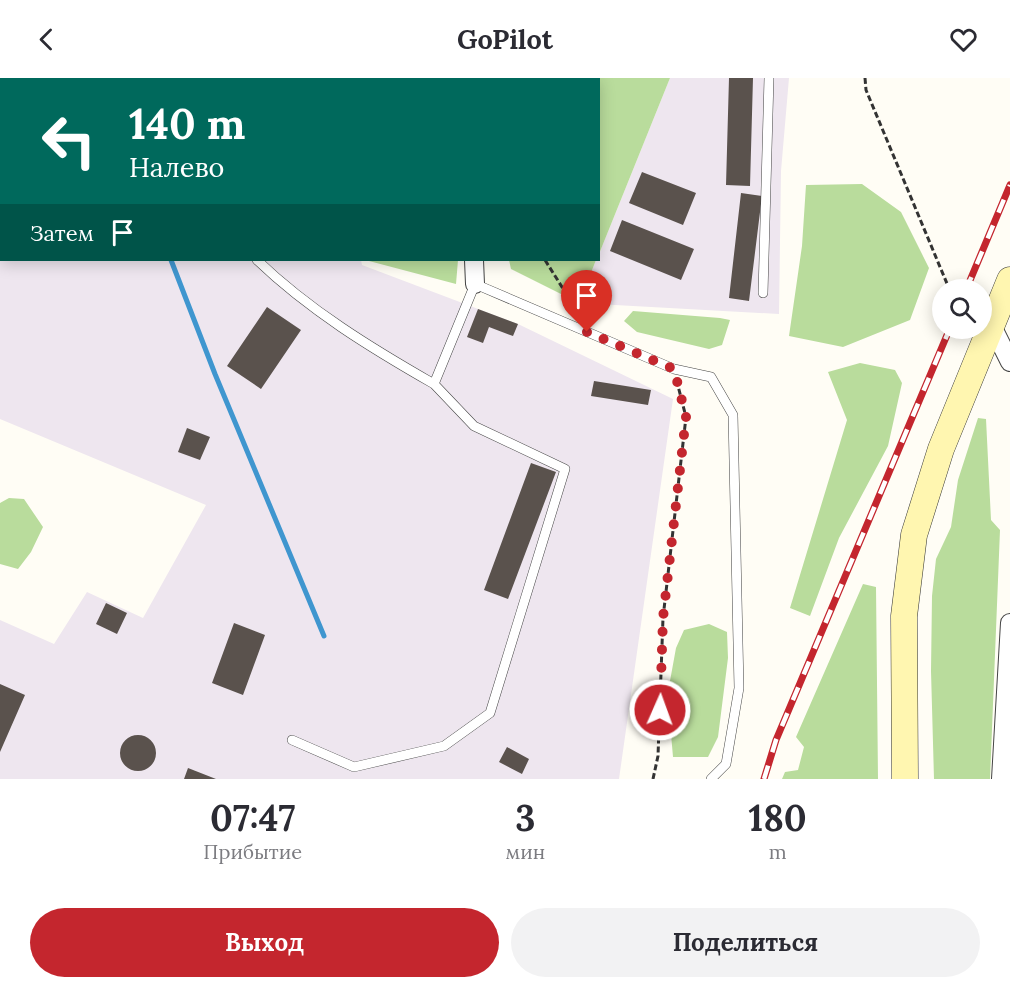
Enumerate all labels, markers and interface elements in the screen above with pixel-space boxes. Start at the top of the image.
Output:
text: GoPilot [457,22,553,56]
icon: back [30,23,63,56]
icon: heart [947,23,980,56]
text: 140 m [129,97,245,151]
icon: left [30,102,108,180]
text: Налево [129,150,224,184]
icon: arrive [106,216,139,249]
text: Затем [30,219,94,247]
pin [561,270,612,332]
icon: arrive [570,279,603,312]
map controls [932,279,992,339]
button: search [932,279,992,339]
position arrow [628,678,692,742]
text: 07:47 [210,795,295,841]
text: 3 [515,795,535,841]
text: 180 [749,795,807,841]
text: Прибытие [203,839,302,864]
text: мин [505,839,545,864]
text: m [769,839,787,864]
button: Выход [30,908,499,977]
button: Поделиться [511,908,980,977]

